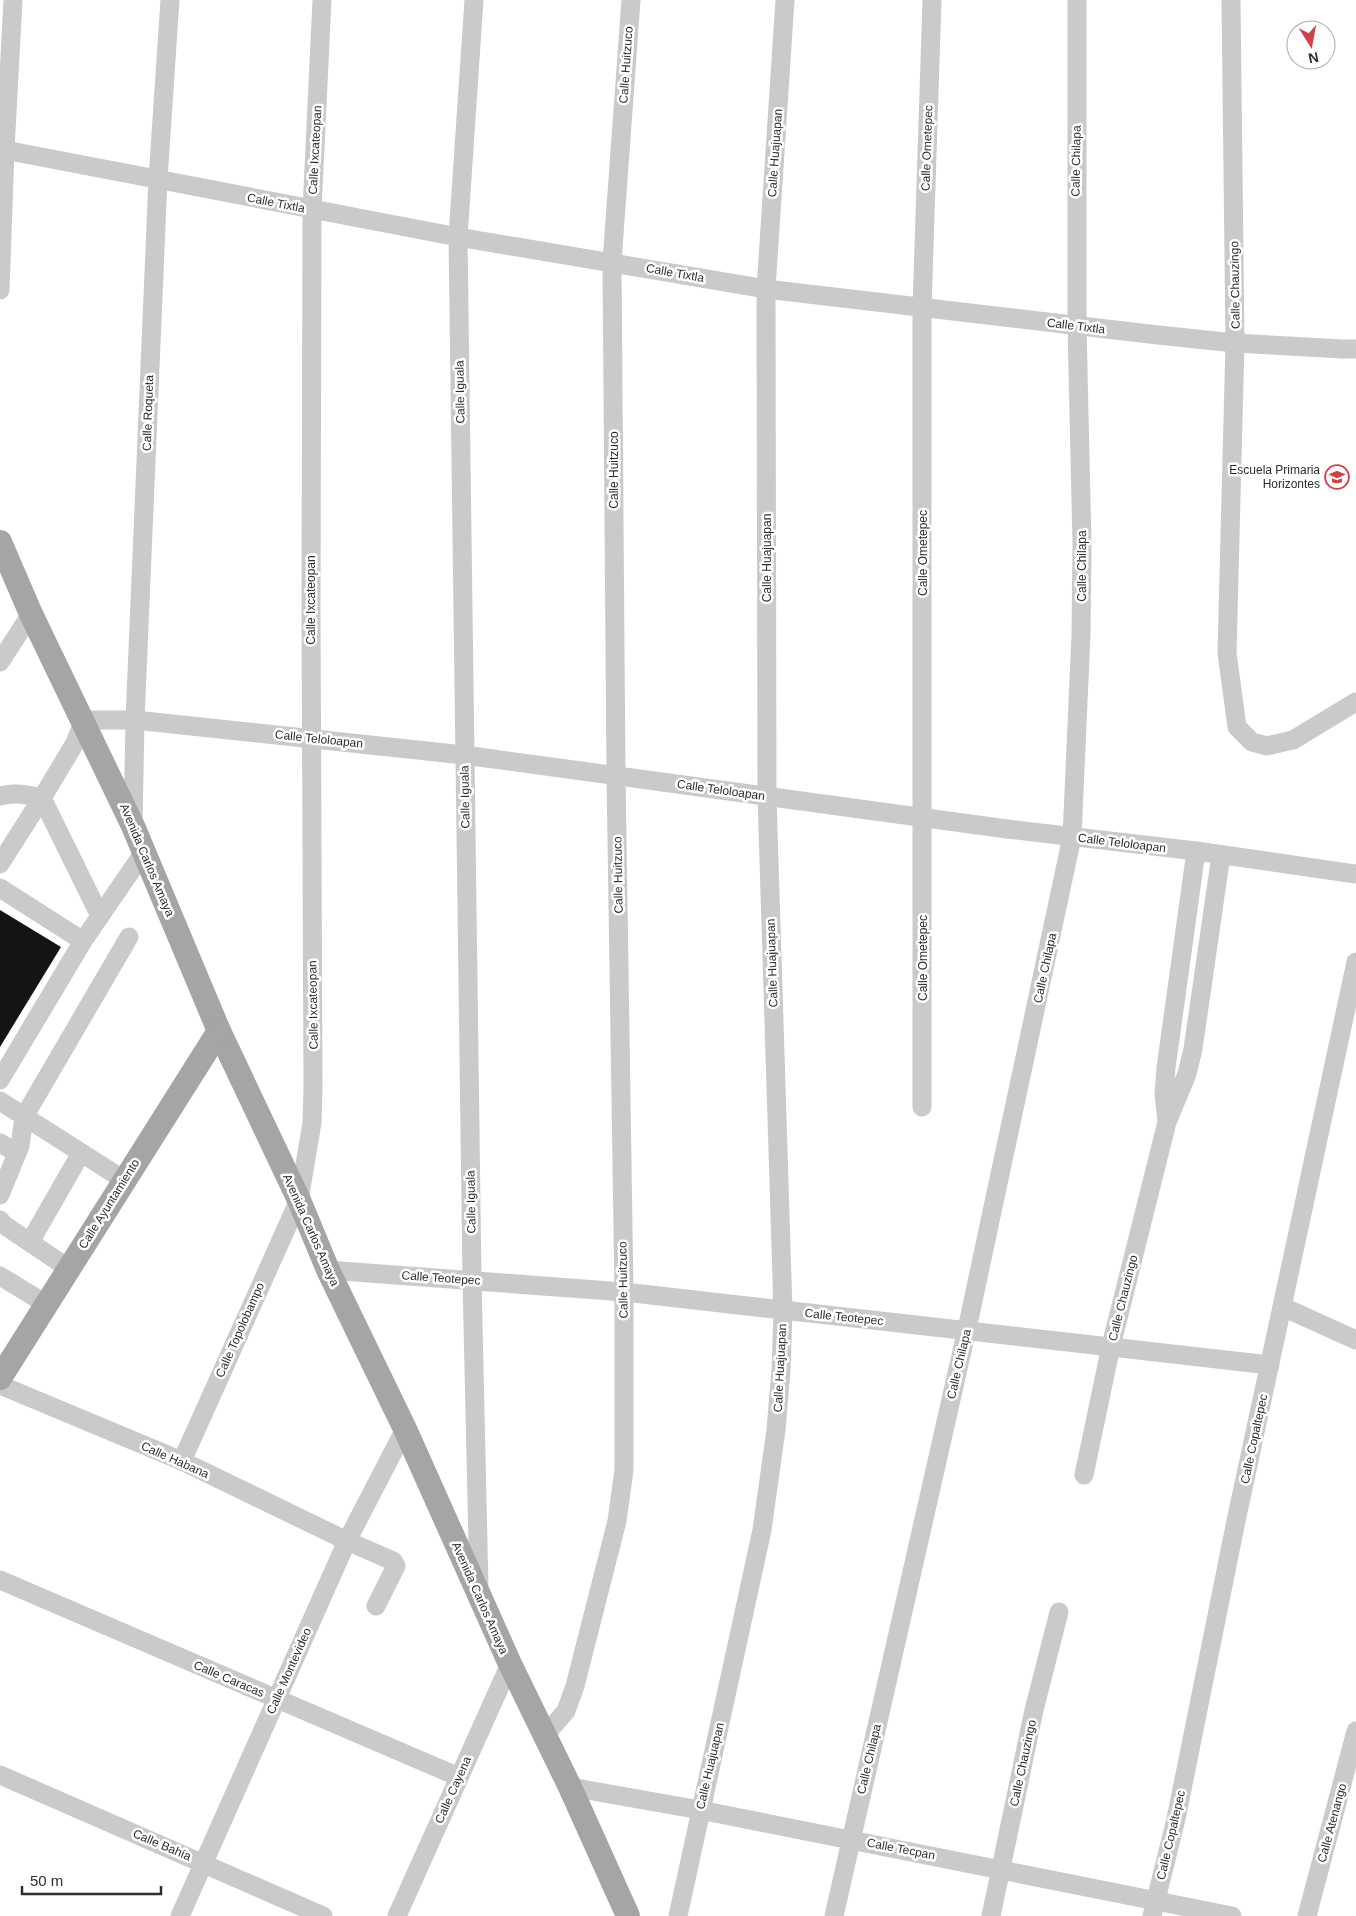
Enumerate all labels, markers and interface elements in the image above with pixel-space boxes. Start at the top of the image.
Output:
north arrow [1286,20,1336,70]
street label: Calle Huitzuco [616,26,636,104]
text: N [1307,49,1320,67]
street label: Calle Ixcateopan [306,105,324,195]
street label: Calle Ometepec [919,105,935,191]
street label: Calle Huajuapan [765,108,785,198]
street label: Calle Chilapa [1068,125,1084,197]
street label: Calle Tixtla [246,191,306,216]
street label: Calle Chauzingo [1227,241,1243,329]
street label: Calle Tixtla [645,261,705,285]
street label: Calle Tixtla [1046,315,1106,337]
street label: Calle Iguala [452,360,468,424]
street label: Calle Roqueta [140,374,156,451]
street label: Calle Huitzuco [607,431,621,509]
place label: Escuela Primaria Horizontes [1229,463,1320,491]
school or university icon: Escuela Primaria Horizontes [1324,464,1350,490]
street label: Calle Ometepec [916,510,930,596]
street label: Calle Huajuapan [760,514,774,602]
street label: Calle Chilapa [1075,530,1089,602]
street label: Calle Ixcateopan [304,555,318,645]
street label: Calle Teloloapan [274,727,364,751]
street label: Calle Iguala [457,765,473,829]
street label: Calle Teloloapan [676,777,766,803]
street label: Avenida Carlos Amaya [117,801,177,919]
street label: Calle Teloloapan [1077,831,1167,855]
street label: Calle Huitzuco [610,836,626,914]
street label: Calle Ometepec [916,915,930,1001]
street label: Calle Huajuapan [763,918,781,1008]
street label: Calle Chilapa [1031,931,1059,1004]
street label: Calle Ixcateopan [305,960,321,1050]
street label: Calle Ayuntamiento [76,1156,142,1251]
street label: Calle Iguala [463,1170,479,1234]
street label: Avenida Carlos Amaya [280,1172,342,1288]
street label: Calle Huitzuco [615,1241,631,1319]
street label: Calle Chauzingo [1106,1253,1141,1342]
street label: Calle Teotepec [401,1268,481,1288]
street label: Calle Topolobampo [213,1280,267,1380]
street label: Calle Teotepec [804,1306,884,1328]
street label: Calle Huajuapan [771,1323,789,1413]
street label: Calle Chilapa [944,1327,974,1400]
street label: Calle Copaltepec [1238,1393,1270,1485]
street label: Calle Habana [139,1439,211,1481]
street label: Avenida Carlos Amaya [449,1540,511,1656]
street label: Calle Montevideo [264,1626,314,1716]
street label: Calle Caracas [192,1658,266,1700]
street label: Calle Chauzingo [1007,1718,1039,1808]
street label: Calle Huajuapan [693,1721,727,1811]
street label: Calle Chilapa [854,1722,884,1795]
street label: Calle Cayena [432,1754,474,1826]
street label: Calle Atenango [1315,1782,1349,1864]
street label: Calle Copaltepec [1154,1789,1188,1881]
street label: Calle Bahía [131,1826,194,1864]
street label: Calle Tecpan [866,1836,936,1862]
scale bar [22,1864,161,1896]
text: 50 m [30,1872,63,1889]

